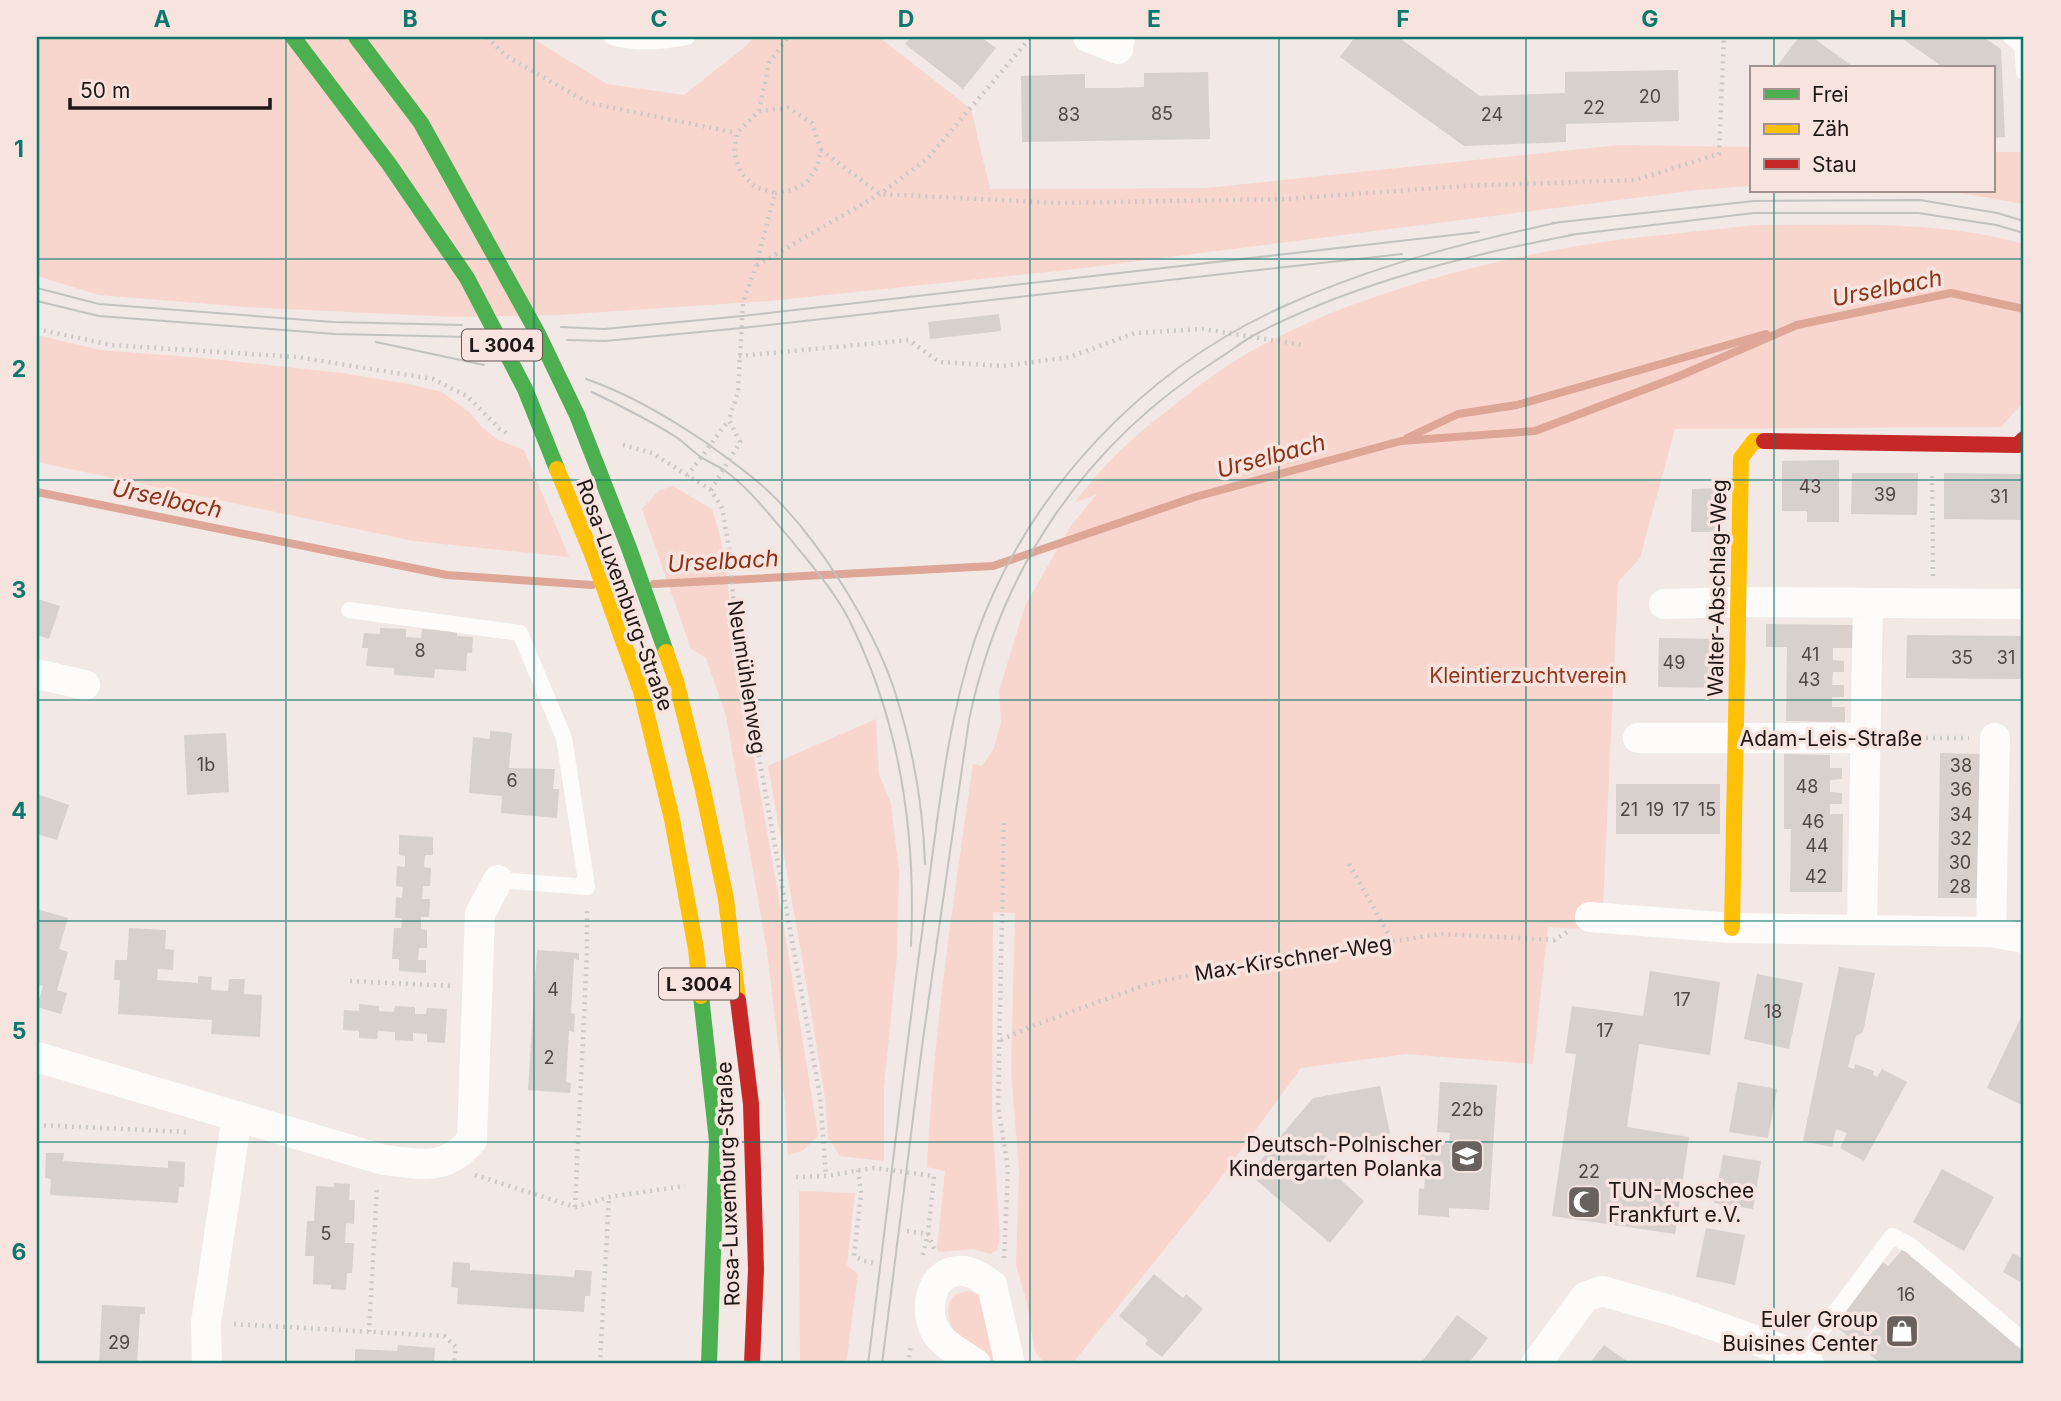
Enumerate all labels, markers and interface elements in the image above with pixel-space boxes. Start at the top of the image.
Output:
text: A [153,5,171,33]
text: B [402,5,418,33]
text: C [650,5,668,33]
text: D [898,5,914,33]
text: E [1147,5,1161,33]
text: F [1396,5,1410,33]
text: G [1641,5,1659,33]
text: H [1889,5,1907,33]
scale bar [70,66,270,110]
legend [1750,66,1994,192]
text: 50 m [80,78,130,103]
text: Frei [1812,82,1849,107]
house number: 20 [1639,86,1661,107]
house number: 22 [1583,97,1605,118]
house number: 85 [1151,103,1173,124]
house number: 83 [1058,104,1080,125]
house number: 24 [1481,104,1503,125]
text: Zäh [1812,116,1849,141]
text: 1 [14,135,24,163]
text: Stau [1812,152,1857,177]
water label: Urselbach [1830,264,1944,312]
road number: L 3004 [462,330,542,360]
text: 2 [12,355,26,383]
water label: Urselbach [1213,428,1329,484]
water label: Urselbach [109,474,225,524]
street label: Rosa-Luxemburg-Straße [571,476,679,714]
house number: 43 [1799,476,1821,497]
street label: Walter-Abschlag-Weg [1703,479,1731,697]
house number: 39 [1874,484,1896,505]
house number: 31 [1990,486,2008,507]
water label: Urselbach [667,544,779,578]
text: 3 [12,576,26,604]
street label: Neumühlenweg [722,598,772,756]
house number: 8 [414,640,426,661]
house number: 41 [1801,644,1819,665]
house number: 35 [1951,647,1973,668]
house number: 31 [1997,647,2015,668]
house number: 49 [1663,652,1685,673]
park label: Kleintierzuchtverein [1429,663,1627,688]
house number: 43 [1798,669,1820,690]
street label: Adam-Leis-Straße [1740,726,1922,751]
house number: 1b [197,754,215,775]
house number: 38 [1950,755,1972,776]
house number: 6 [506,770,518,791]
house number: 48 [1796,776,1818,797]
house number: 36 [1950,779,1972,800]
text: 4 [11,797,27,825]
house number: 21 [1620,799,1638,820]
house number: 19 [1646,799,1664,820]
house number: 17 [1672,799,1690,820]
house number: 15 [1698,799,1716,820]
house number: 34 [1950,804,1972,825]
house number: 46 [1802,811,1824,832]
house number: 32 [1950,828,1972,849]
house number: 44 [1805,835,1829,856]
house number: 30 [1949,852,1971,873]
house number: 42 [1805,866,1827,887]
house number: 28 [1949,876,1971,897]
street label: Max-Kirschner-Weg [1193,930,1393,986]
road number: L 3004 [659,968,739,1000]
house number: 4 [547,979,559,1000]
house number: 17 [1673,989,1691,1010]
house number: 18 [1764,1001,1782,1022]
text: 5 [12,1017,26,1045]
house number: 17 [1596,1020,1614,1041]
house number: 2 [544,1047,554,1068]
street label: Rosa-Luxemburg-Straße [711,1061,745,1307]
house number: 22b [1451,1099,1483,1120]
place label: Deutsch-Polnischer Kindergarten Polanka [1229,1132,1442,1181]
school or university icon: Deutsch-Polnischer Kindergarten Polanka [1448,1137,1486,1175]
house number: 22 [1578,1161,1600,1182]
place label: TUN-Moschee Frankfurt e.V. [1608,1178,1754,1227]
mosque icon: TUN-Moschee Frankfurt e.V. [1565,1183,1603,1221]
house number: 5 [321,1223,331,1244]
text: 6 [12,1238,26,1266]
house number: 16 [1897,1284,1915,1305]
place label: Euler Group Buisines Center [1722,1307,1878,1356]
shop icon: Euler Group Buisines Center [1883,1312,1921,1350]
house number: 29 [108,1332,130,1353]

